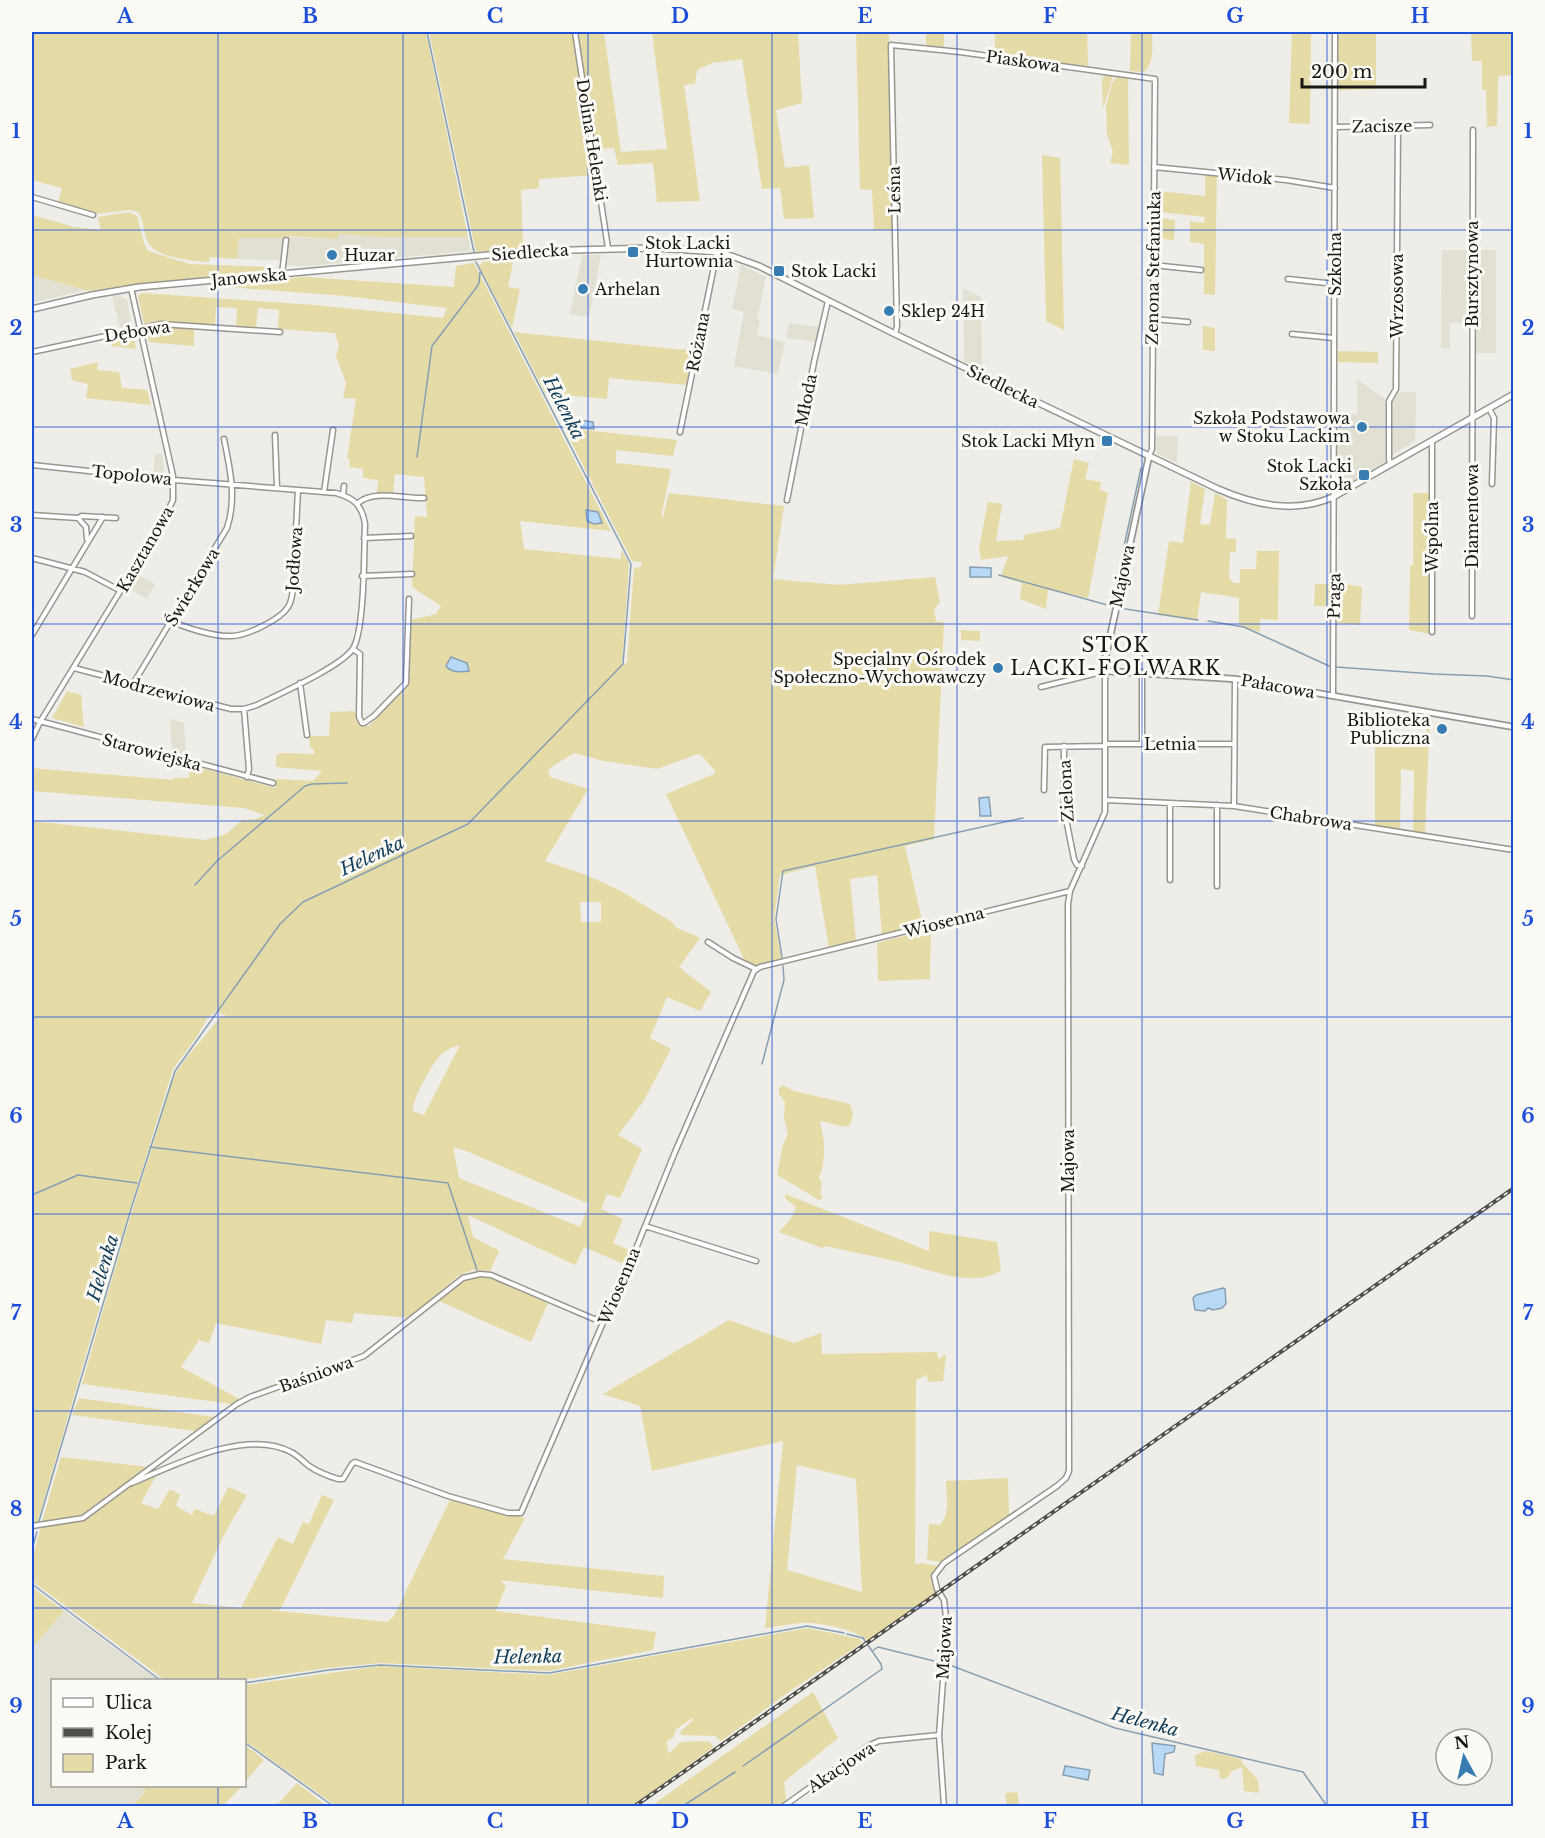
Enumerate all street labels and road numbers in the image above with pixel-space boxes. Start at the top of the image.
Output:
street label: Piaskowa [985,46,1061,76]
street label: Dolina Helenki [572,77,612,203]
street label: Zacisze [1352,115,1412,137]
street label: Widok [1216,164,1274,188]
street label: Leśna [884,166,904,214]
street label: Zenona Stefaniuka [1142,191,1164,345]
street label: Bursztynowa [1462,221,1482,327]
street label: Szkolna [1325,232,1345,296]
street label: Siedlecka [491,239,569,265]
street label: Wrzosowa [1387,254,1407,339]
street label: Janowska [209,264,288,290]
street label: Różana [682,310,714,374]
street label: Dębowa [103,316,171,346]
street label: Siedlecka [964,360,1042,412]
street label: Młoda [791,372,821,428]
street label: Topolowa [91,461,173,489]
street label: Diamentowa [1462,464,1482,568]
street label: Wspólna [1422,501,1442,574]
street label: Kasztanowa [112,502,178,596]
street label: Jodłowa [282,526,306,594]
street label: Majowa [1106,543,1138,609]
street label: Świerkowa [161,544,223,630]
street label: Praga [1324,573,1344,619]
street label: Modrzewiowa [101,666,217,716]
street label: Pałacowa [1239,670,1317,702]
street label: Starowiejska [100,729,204,775]
street label: Letnia [1144,734,1196,754]
street label: Zielona [1054,759,1078,823]
street label: Chabrowa [1268,802,1354,834]
street label: Wiosenna [901,902,986,942]
street label: Majowa [1058,1129,1078,1193]
street label: Wiosenna [593,1244,644,1329]
street label: Baśniowa [276,1351,356,1397]
street label: Majowa [932,1616,956,1680]
street label: Akacjowa [803,1737,879,1797]

